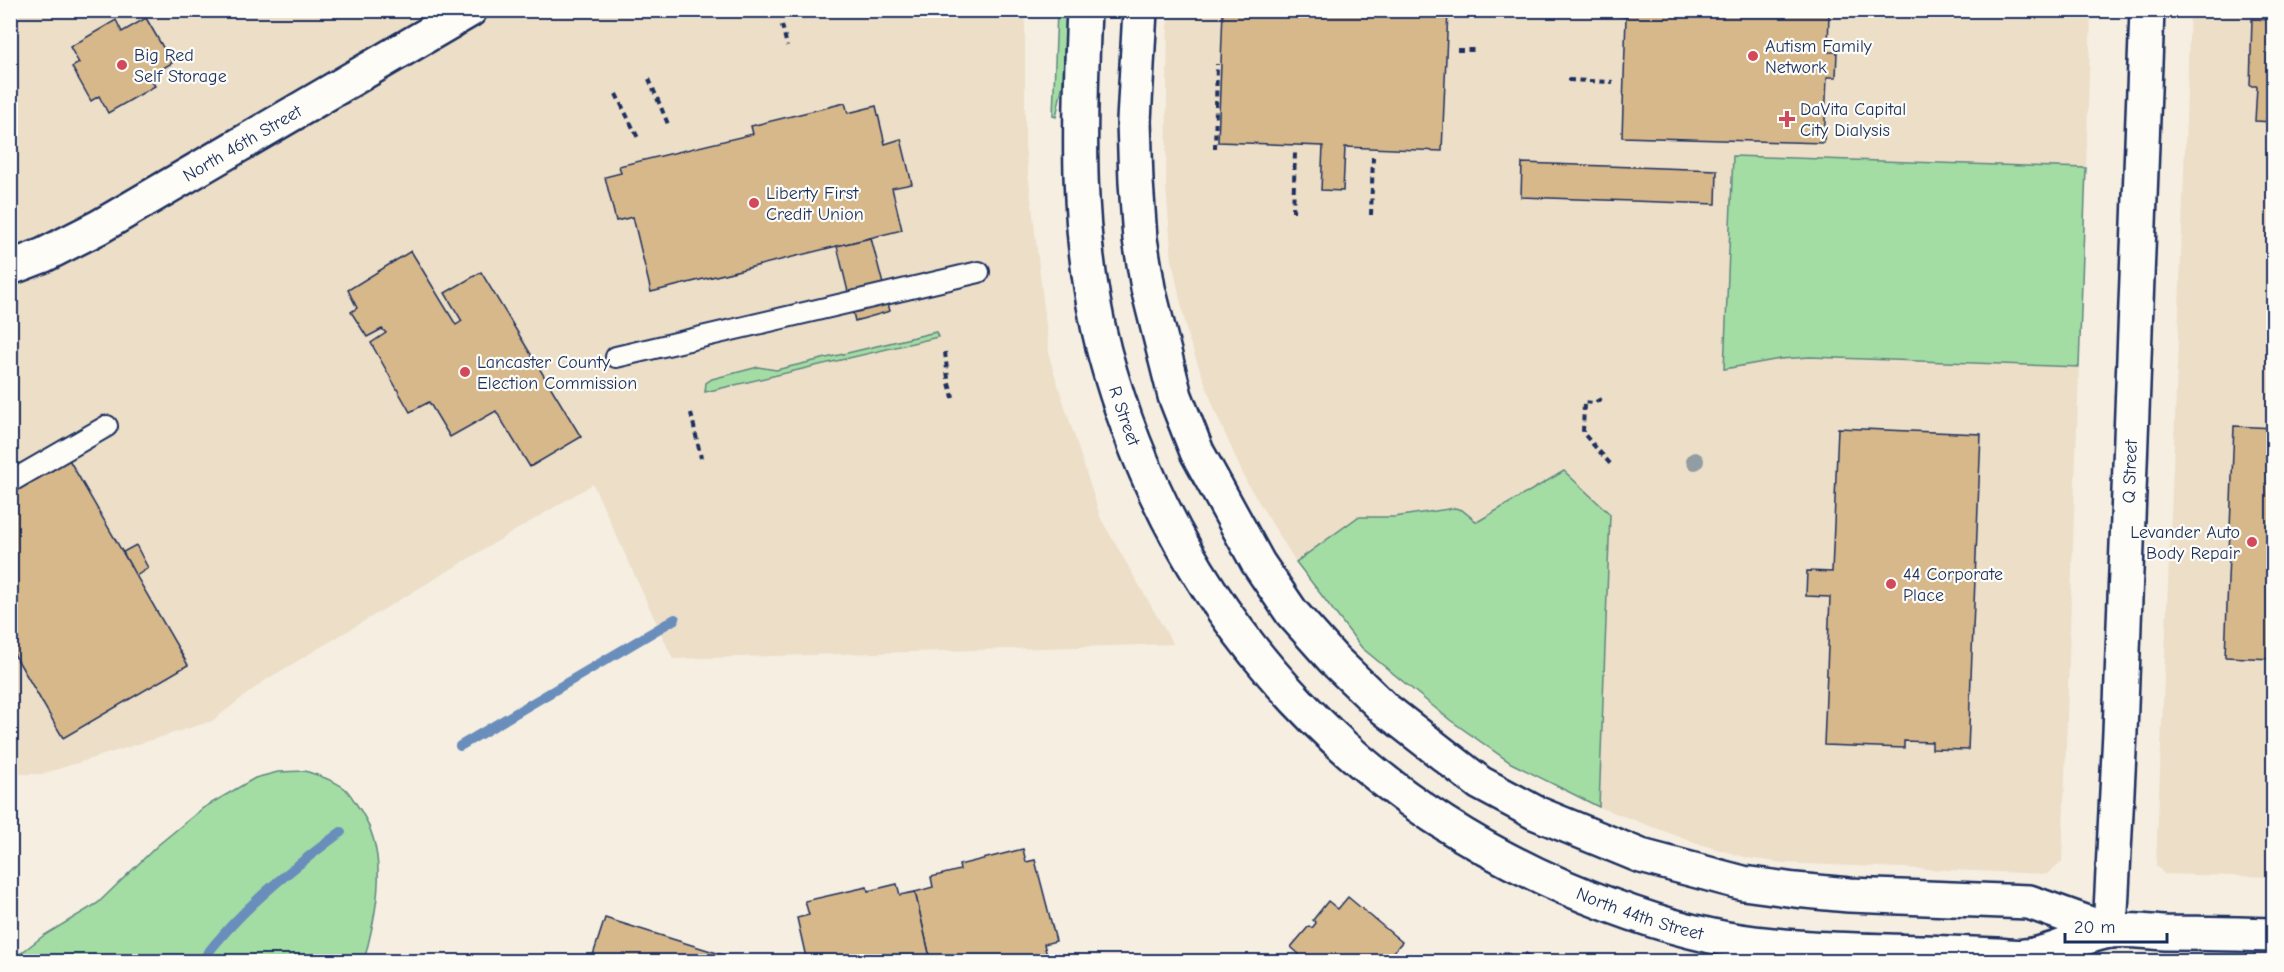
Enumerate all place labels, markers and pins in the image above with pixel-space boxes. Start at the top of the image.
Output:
place label: Autism Family Network [1765,36,1873,78]
place label: Big Red Self Storage [134,45,227,87]
marker: Autism Family Network [1746,49,1760,63]
marker: Big Red Self Storage [115,58,129,72]
place label: DaVita Capital City Dialysis [1800,99,1906,141]
marker: DaVita Capital City Dialysis [1778,110,1796,128]
place label: Liberty First Credit Union [766,183,864,225]
marker: Liberty First Credit Union [747,196,761,210]
place label: Lancaster County Election Commission [477,352,637,394]
marker: Lancaster County Election Commission [458,365,472,379]
place label: Levander Auto Body Repair [2130,522,2241,564]
marker: Levander Auto Body Repair [2245,535,2259,549]
place label: 44 Corporate Place [1903,564,2003,606]
marker: 44 Corporate Place [1884,577,1898,591]

